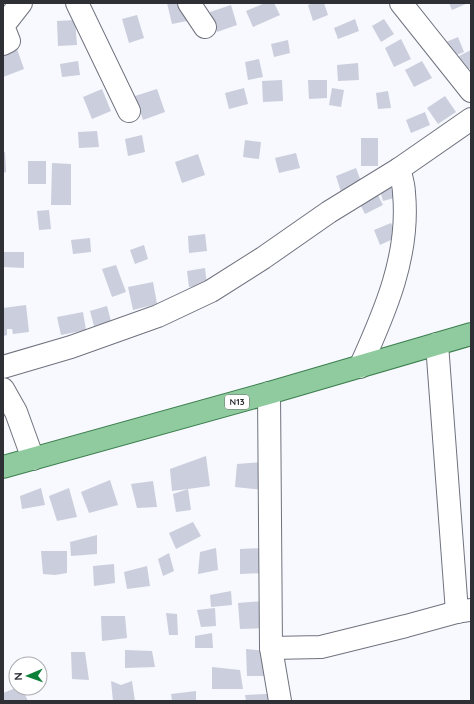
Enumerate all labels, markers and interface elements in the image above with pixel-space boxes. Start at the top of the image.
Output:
road number: N13 [225,395,249,409]
north arrow [8,656,48,696]
text: N [11,672,25,681]

